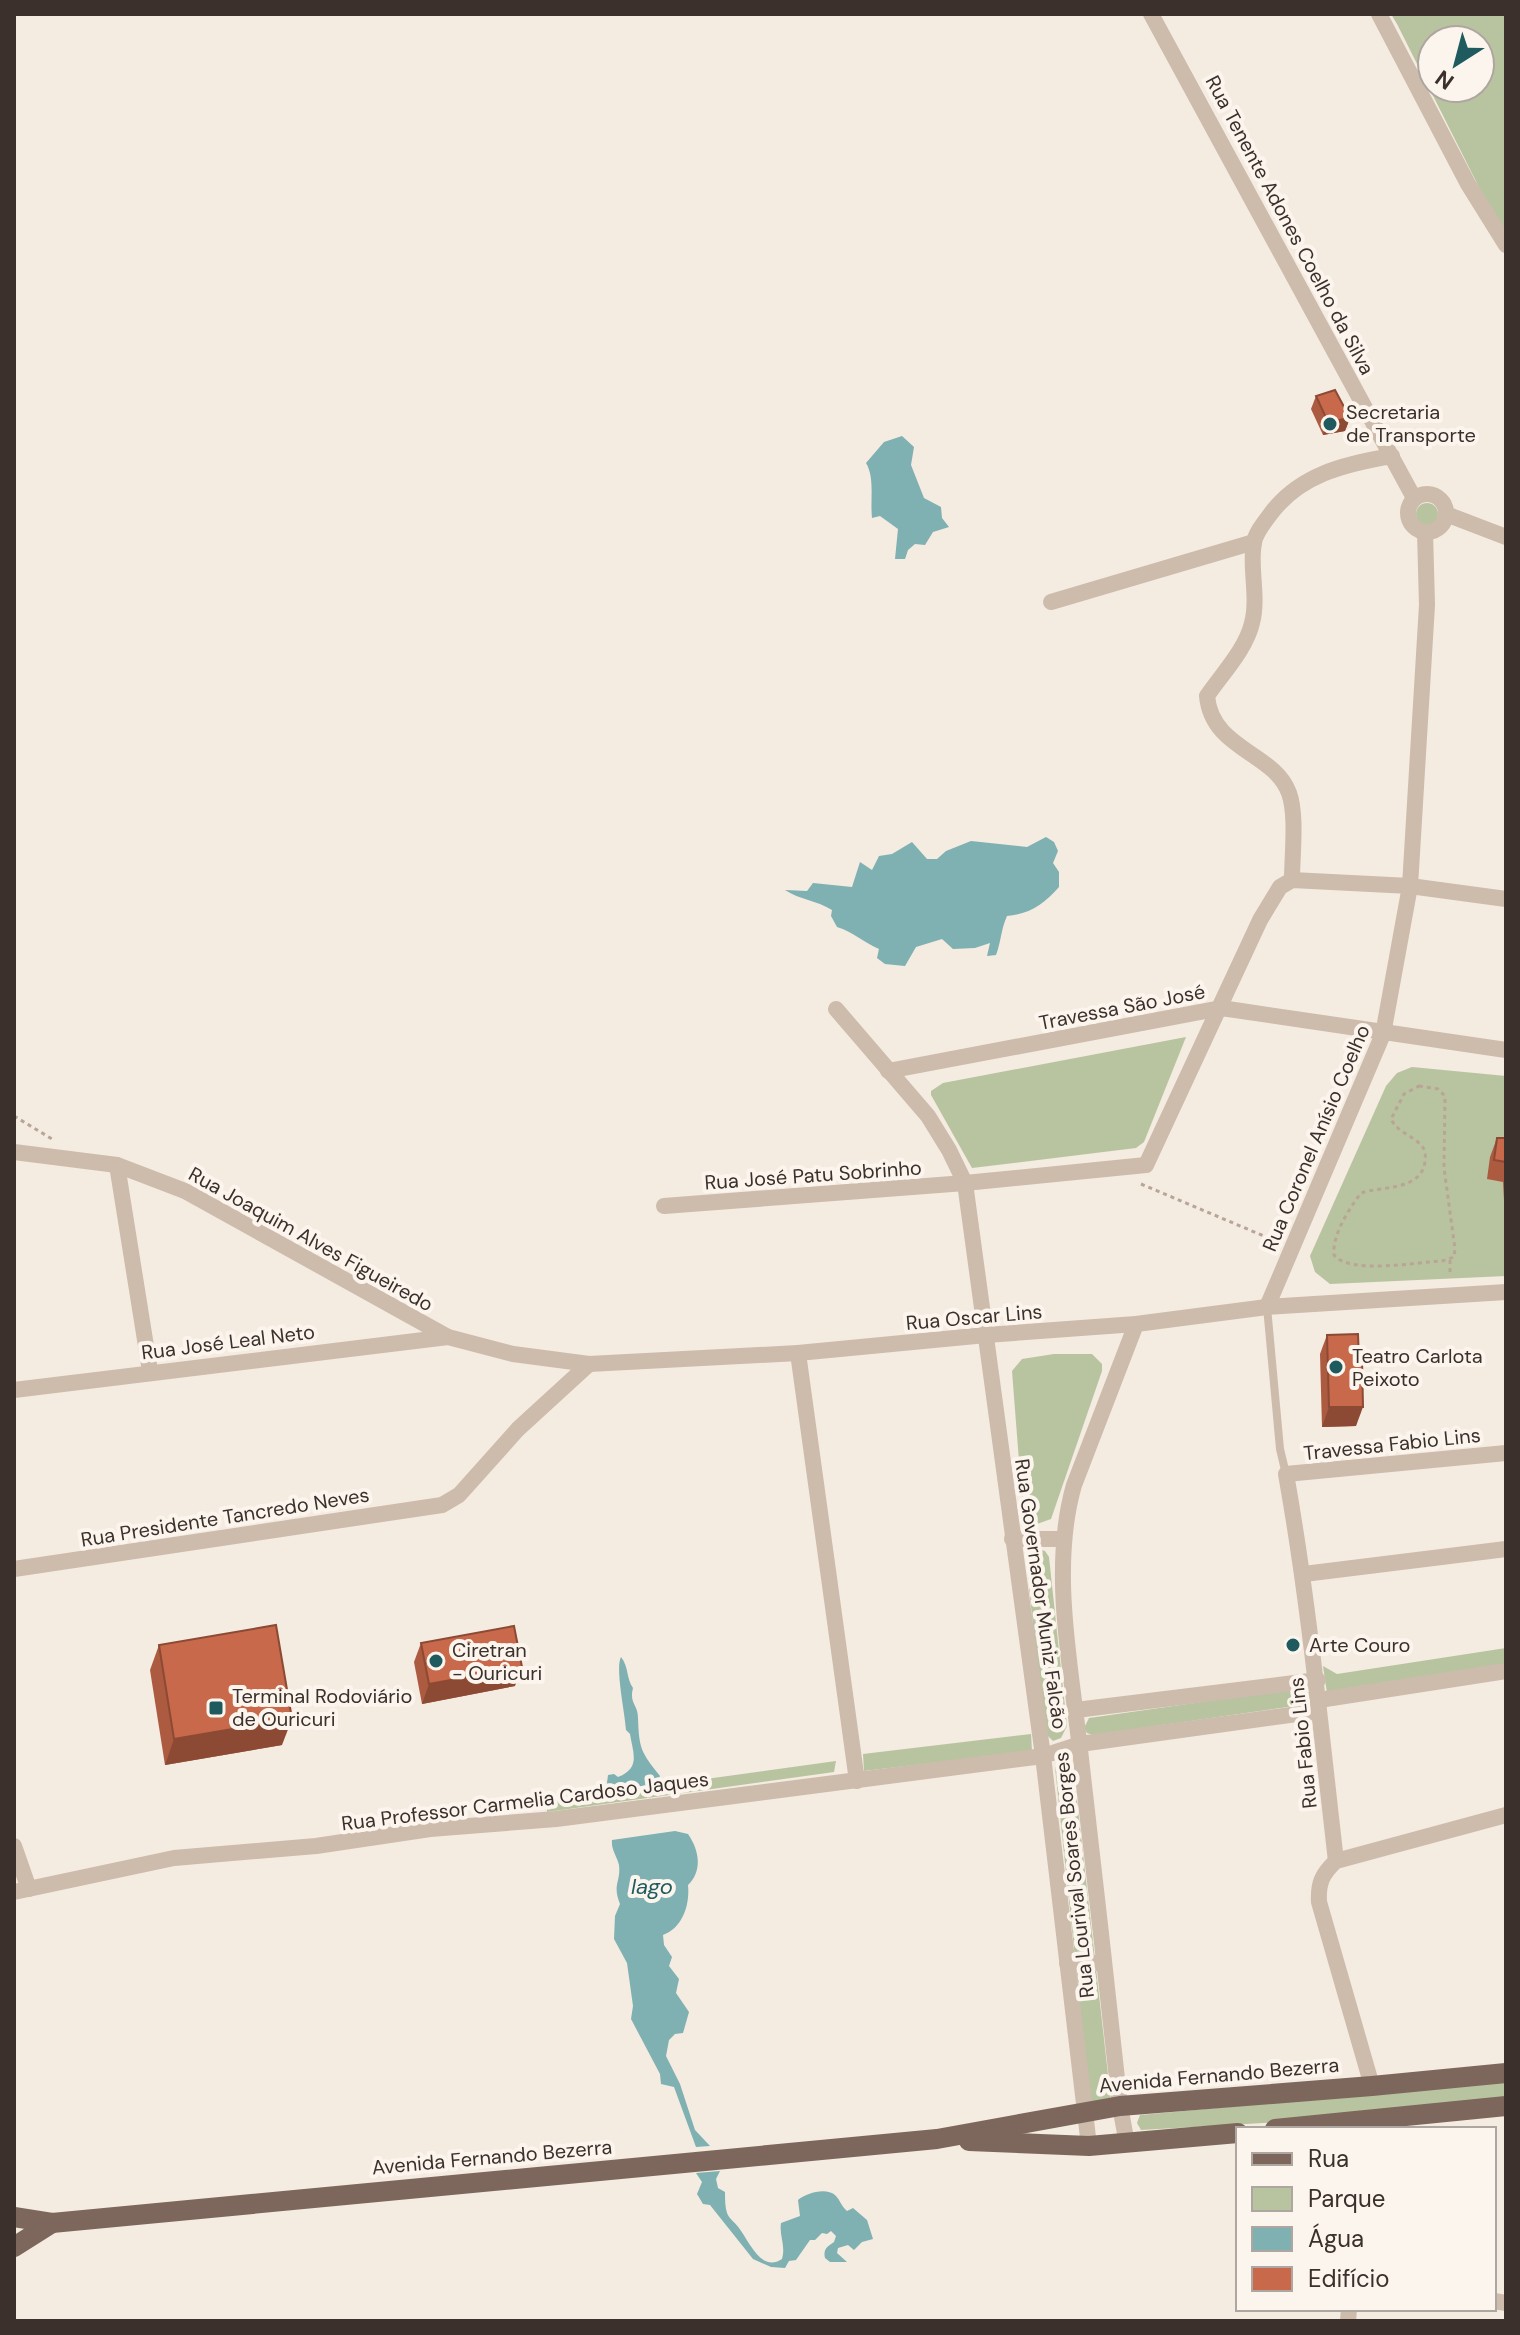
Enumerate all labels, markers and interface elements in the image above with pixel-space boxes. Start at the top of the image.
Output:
north arrow [1416,24,1496,104]
text: N [1430,63,1460,96]
street label: Rua Tenente Adones Coelho da Silva [1200,71,1380,379]
place label: Secretaria de Transporte [1346,399,1476,448]
marker: Secretaria de Transporte [1321,415,1339,433]
street label: Travessa São José [1037,978,1207,1036]
street label: Rua Coronel Anísio Coelho [1256,1021,1376,1255]
street label: Rua José Patu Sobrinho [704,1154,922,1196]
street label: Rua Joaquim Alves Figueiredo [184,1161,438,1317]
street label: Rua Oscar Lins [905,1298,1043,1336]
street label: Rua José Leal Neto [140,1318,316,1366]
place label: Teatro Carlota Peixoto [1352,1343,1483,1392]
marker: Teatro Carlota Peixoto [1327,1358,1345,1376]
street label: Travessa Fabio Lins [1302,1422,1482,1466]
street label: Rua Governador Muniz Falcão [1009,1457,1073,1731]
street label: Rua Presidente Tancredo Neves [79,1481,371,1553]
place label: Arte Couro [1309,1632,1410,1658]
marker: Arte Couro [1284,1636,1302,1654]
place label: Ciretran - Ouricuri [452,1637,542,1686]
marker: Ciretran - Ouricuri [427,1652,445,1670]
street label: Rua Fabio Lins [1283,1676,1323,1810]
place label: Terminal Rodoviário de Ouricuri [232,1683,412,1732]
marker: Terminal Rodoviário de Ouricuri [207,1699,225,1717]
street label: Rua Lourival Soares Borges [1048,1751,1100,1999]
street label: Rua Professor Carmelia Cardoso Jaques [340,1766,710,1836]
water label: lago [631,1872,673,1901]
street label: Avenida Fernando Bezerra [1098,2052,1340,2098]
legend [1236,2127,1496,2311]
street label: Avenida Fernando Bezerra [371,2134,613,2180]
text: Rua [1308,2143,1349,2174]
text: Parque [1308,2183,1385,2214]
text: Água [1308,2223,1364,2254]
text: Edifício [1308,2263,1390,2294]

